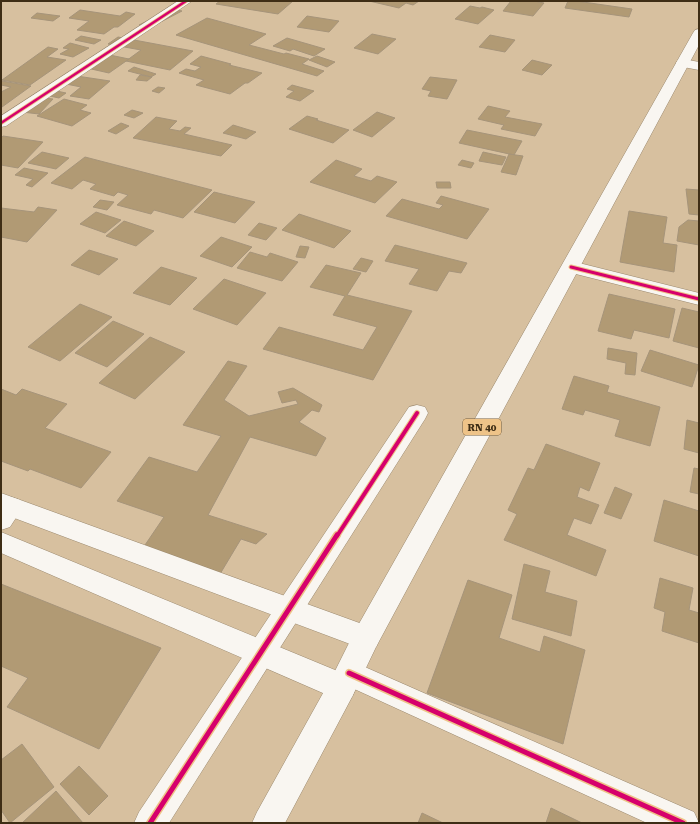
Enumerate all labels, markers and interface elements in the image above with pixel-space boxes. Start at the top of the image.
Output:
road number: RN 40 [463,419,501,435]

